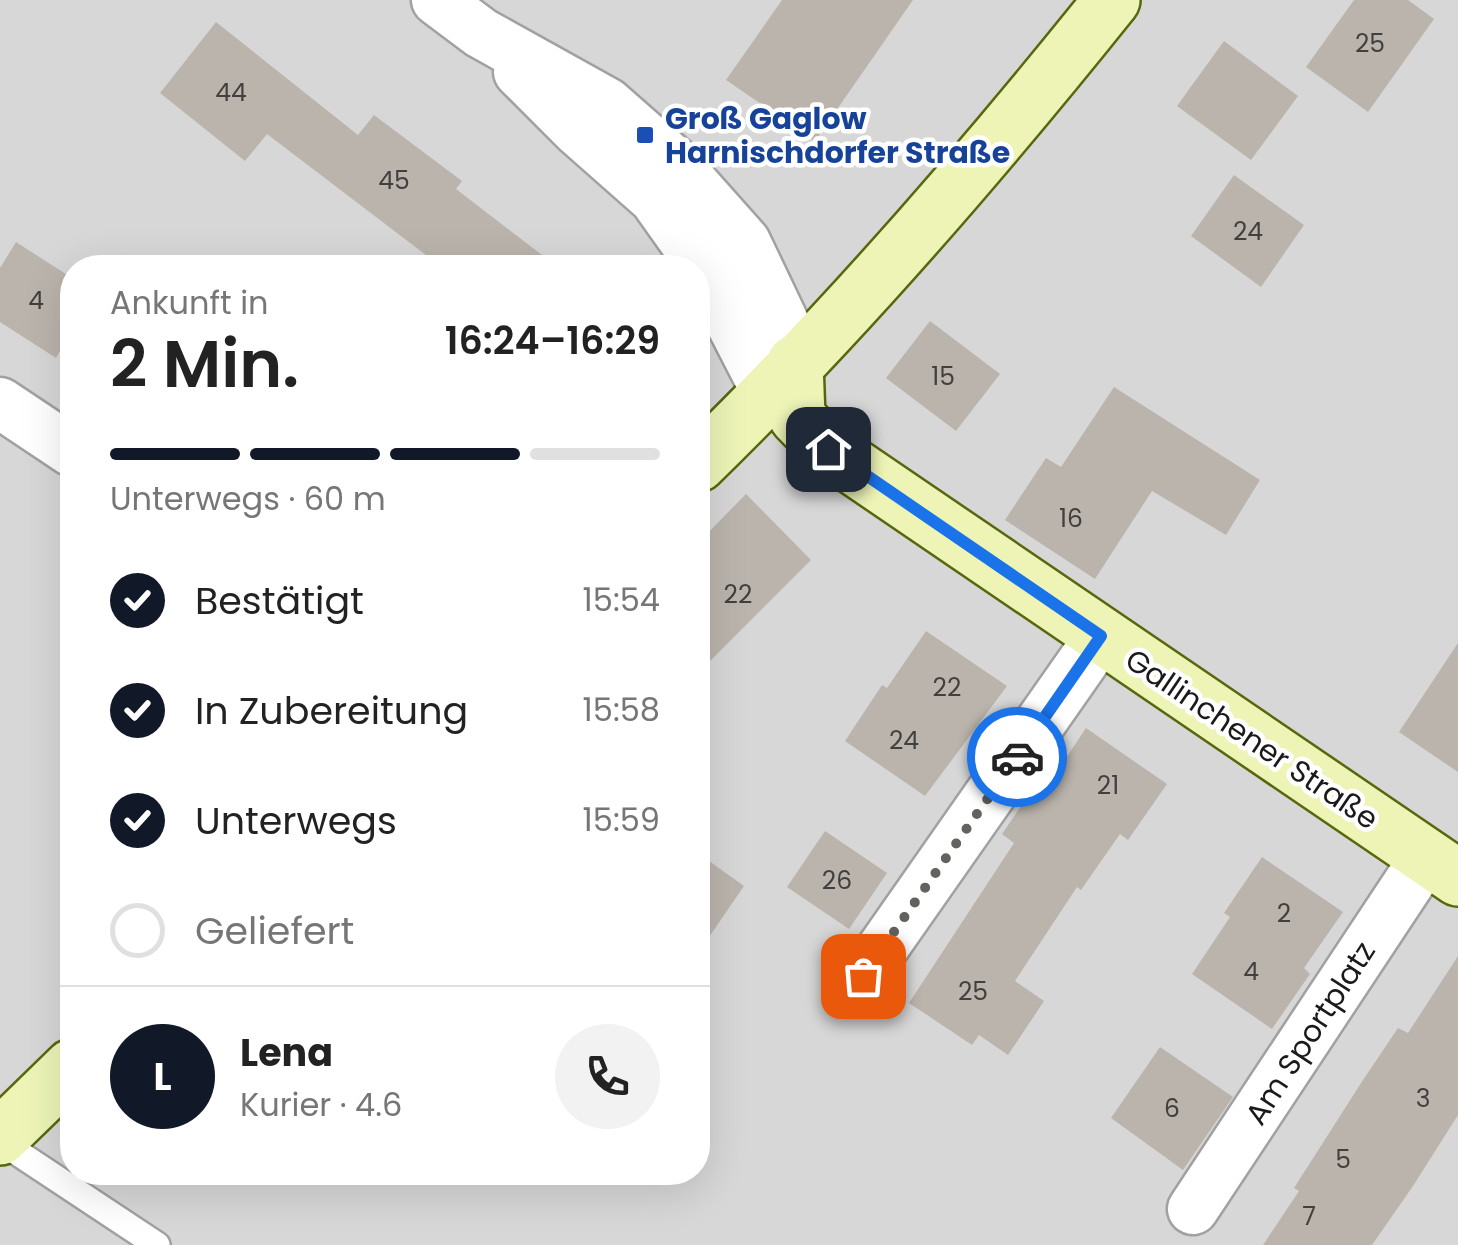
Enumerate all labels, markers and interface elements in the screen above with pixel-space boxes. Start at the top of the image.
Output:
house number: 25 [1355,26,1385,61]
house number: 44 [215,75,247,110]
place label: Groß Gaglow Harnischdorfer Straße [665,97,1010,174]
marker: Groß Gaglow Harnischdorfer Straße [634,124,656,146]
house number: 45 [378,163,410,198]
house number: 24 [1233,214,1263,249]
text: Ankunft in [110,280,269,325]
house number: 4 [28,283,44,318]
text: 16:24–16:29 [445,314,660,367]
text: 2 Min. [110,319,299,410]
house number: 15 [931,359,955,394]
pin [786,407,871,492]
icon: home [801,422,856,477]
text: Unterwegs · 60 m [110,476,386,521]
house number: 16 [1059,501,1083,536]
icon: check [110,573,165,628]
text: Bestätigt [195,574,364,627]
text: 15:54 [583,577,660,622]
house number: 22 [724,577,752,612]
street label: Gallinchener Straße [1117,638,1387,840]
house number: 22 [933,670,961,705]
icon: check [110,683,165,738]
text: In Zubereitung [195,684,468,737]
text: 15:58 [583,687,660,732]
courier [967,707,1067,807]
house number: 24 [889,723,919,758]
icon: car [990,730,1045,785]
house number: 21 [1097,768,1119,803]
icon: check [110,793,165,848]
text: Unterwegs [195,794,397,847]
text: 15:59 [583,797,660,842]
house number: 26 [822,863,852,898]
house number: 2 [1277,896,1291,931]
text: Geliefert [195,904,354,957]
street label: Am Sportplatz [1235,933,1385,1133]
pin [821,934,906,1019]
icon: bag [836,949,891,1004]
house number: 4 [1243,954,1259,989]
house number: 25 [958,974,988,1009]
button: phone [555,1024,660,1129]
text: Lena [240,1026,333,1079]
text: L [153,1050,172,1103]
house number: 3 [1416,1081,1430,1116]
text: Kurier · 4.6 [240,1082,402,1127]
house number: 6 [1164,1091,1180,1126]
house number: 5 [1335,1142,1351,1177]
house number: 7 [1302,1199,1316,1234]

